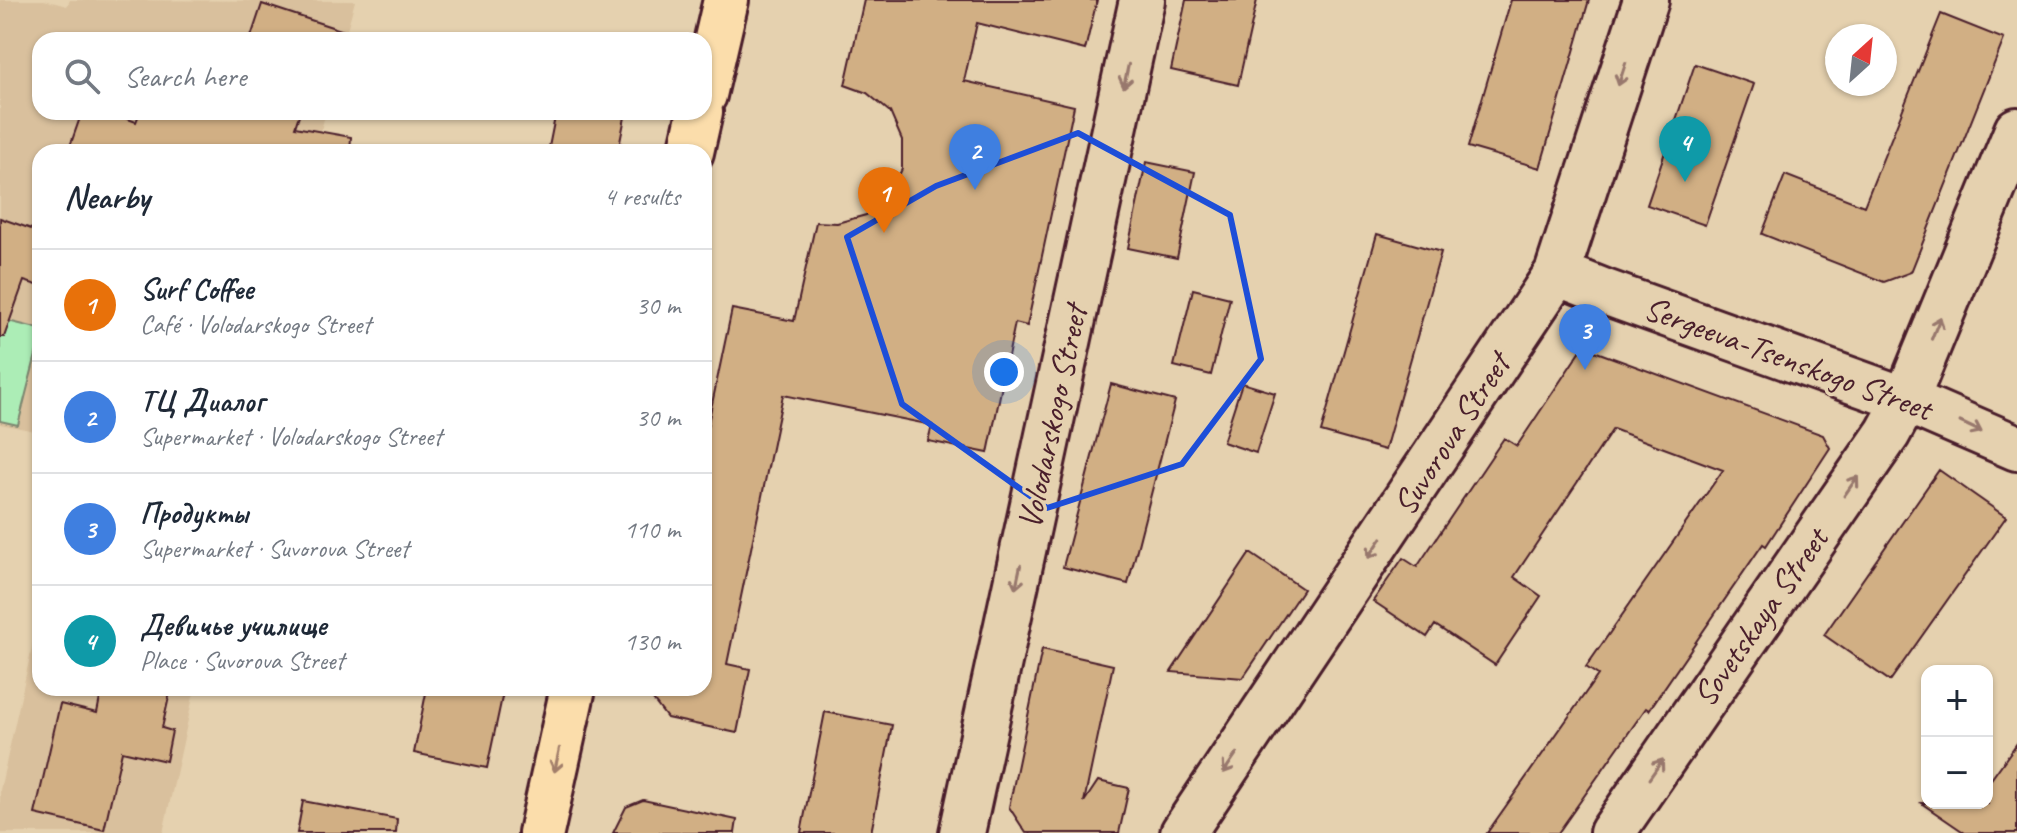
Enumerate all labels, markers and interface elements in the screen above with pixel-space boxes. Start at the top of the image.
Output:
north arrow [1825,24,1897,96]
search box [32,32,712,120]
icon: search [60,54,104,98]
text: Search here [124,57,246,95]
one-way arrow [1613,62,1628,87]
one-way arrow [1118,63,1133,89]
pin: 4 [1659,116,1711,182]
pin: 2 [949,124,1001,190]
pin: 1 [858,167,910,233]
text: Nearby [64,175,150,218]
text: 4 results [604,180,680,213]
text: Surf Coffee [140,270,253,308]
street label: Sergeeva-Tsenskogo Street [1638,286,1941,431]
text: 1 [84,289,96,322]
text: 30 m [636,289,680,322]
street label: Volodarskogo Street [1007,297,1098,533]
pin: 3 [1559,304,1611,370]
text: Café · Volodarskogo Street [140,308,371,341]
one-way arrow [1929,316,1944,341]
street label: Suvorova Street [1383,341,1522,523]
your location [984,352,1024,392]
text: ТЦ Диалог [140,382,264,420]
text: 2 [84,401,96,434]
text: 30 m [636,401,680,434]
text: Supermarket · Volodarskogo Street [140,420,442,453]
one-way arrow [1959,420,1983,435]
one-way arrow [1843,475,1859,497]
text: Продукты [140,494,248,532]
text: 3 [84,513,96,546]
text: 110 m [624,513,680,546]
street label: Sovetskaya Street [1683,516,1839,714]
text: Supermarket · Suvorova Street [140,532,409,565]
one-way arrow [1367,536,1383,558]
one-way arrow [1010,563,1025,589]
text: Девичье училище [140,606,326,644]
text: 4 [84,625,96,658]
text: 130 m [624,625,680,658]
text: Place · Suvorova Street [140,644,344,677]
map controls [1921,665,1993,809]
button: + [1921,665,1993,737]
button: − [1921,737,1993,809]
one-way arrow [549,747,564,773]
one-way arrow [1222,752,1238,774]
one-way arrow [1648,758,1664,780]

